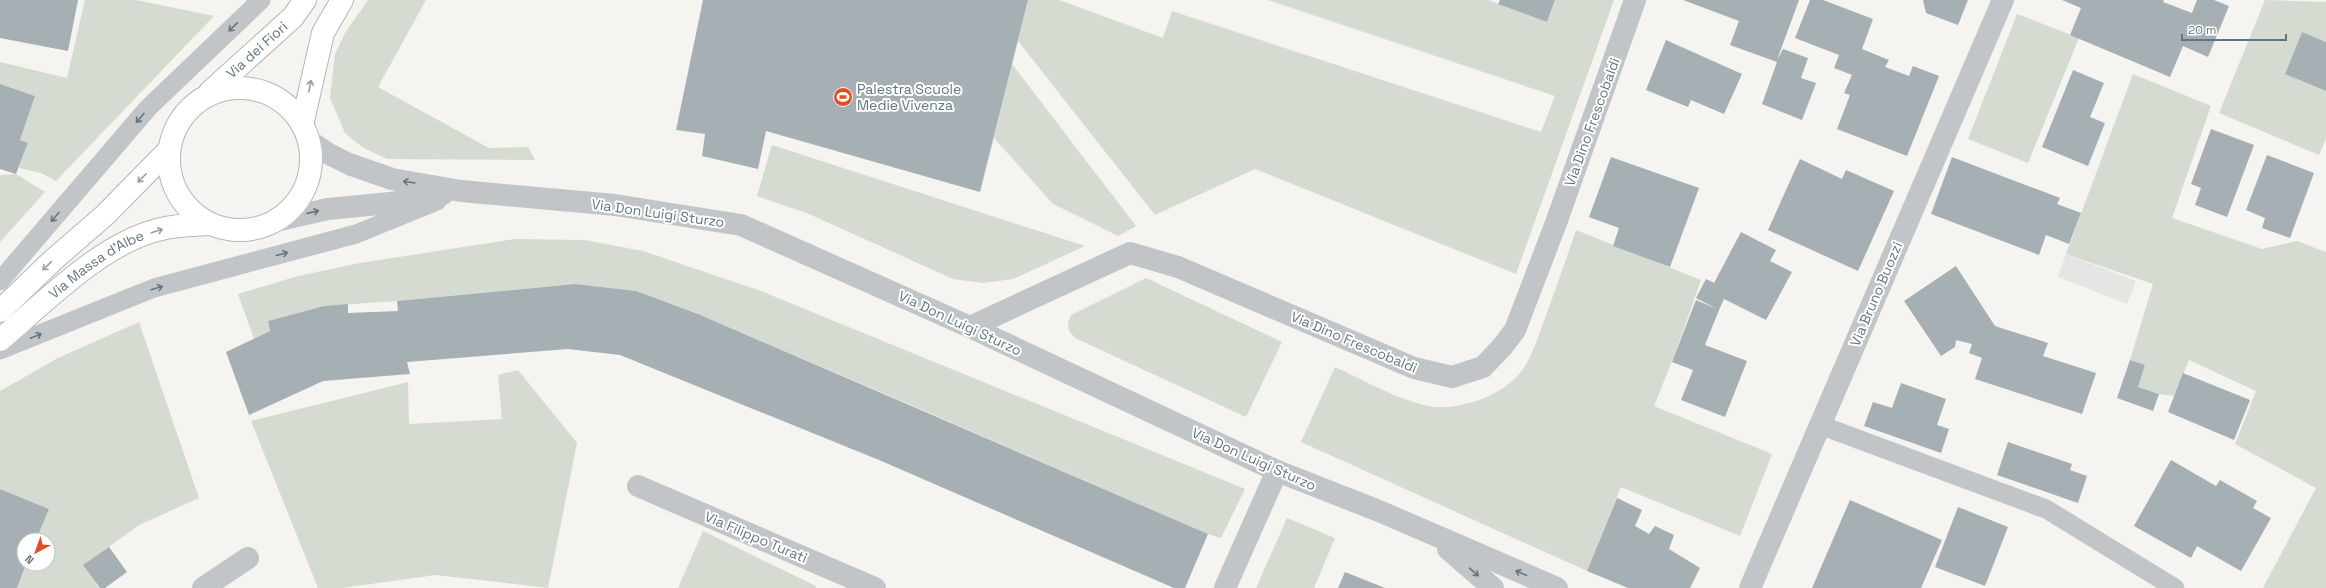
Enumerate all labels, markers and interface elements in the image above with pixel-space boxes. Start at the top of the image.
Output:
scale bar [2182,16,2286,42]
street label: Via dei Fiori [222,17,291,82]
one-way arrow [228,22,238,32]
text: 20 m [2188,22,2216,38]
street label: Via Dino Frescobaldi [1560,55,1624,189]
one-way arrow [306,80,314,93]
place label: Palestra Scuole Medie Vivenza [857,80,961,114]
sports icon: Palestra Scuole Medie Vivenza [832,86,854,108]
one-way arrow [135,113,144,123]
one-way arrow [137,173,147,183]
one-way arrow [403,178,416,186]
street label: Via Don Luigi Sturzo [590,195,726,231]
one-way arrow [306,208,319,216]
one-way arrow [51,211,60,222]
street label: Via Massa d'Albe [45,226,146,302]
one-way arrow [150,227,163,234]
street label: Via Bruno Buozzi [1846,239,1906,349]
one-way arrow [276,249,289,257]
one-way arrow [42,261,52,271]
one-way arrow [150,284,163,291]
street label: Via Don Luigi Sturzo [895,287,1025,359]
street label: Via Dino Frescobaldi [1288,307,1420,377]
one-way arrow [30,331,42,339]
street label: Via Don Luigi Sturzo [1189,424,1319,494]
street label: Via Filippo Turati [702,507,810,567]
north arrow [16,532,56,572]
text: N [22,552,37,567]
one-way arrow [1469,567,1479,576]
one-way arrow [1515,569,1527,576]

